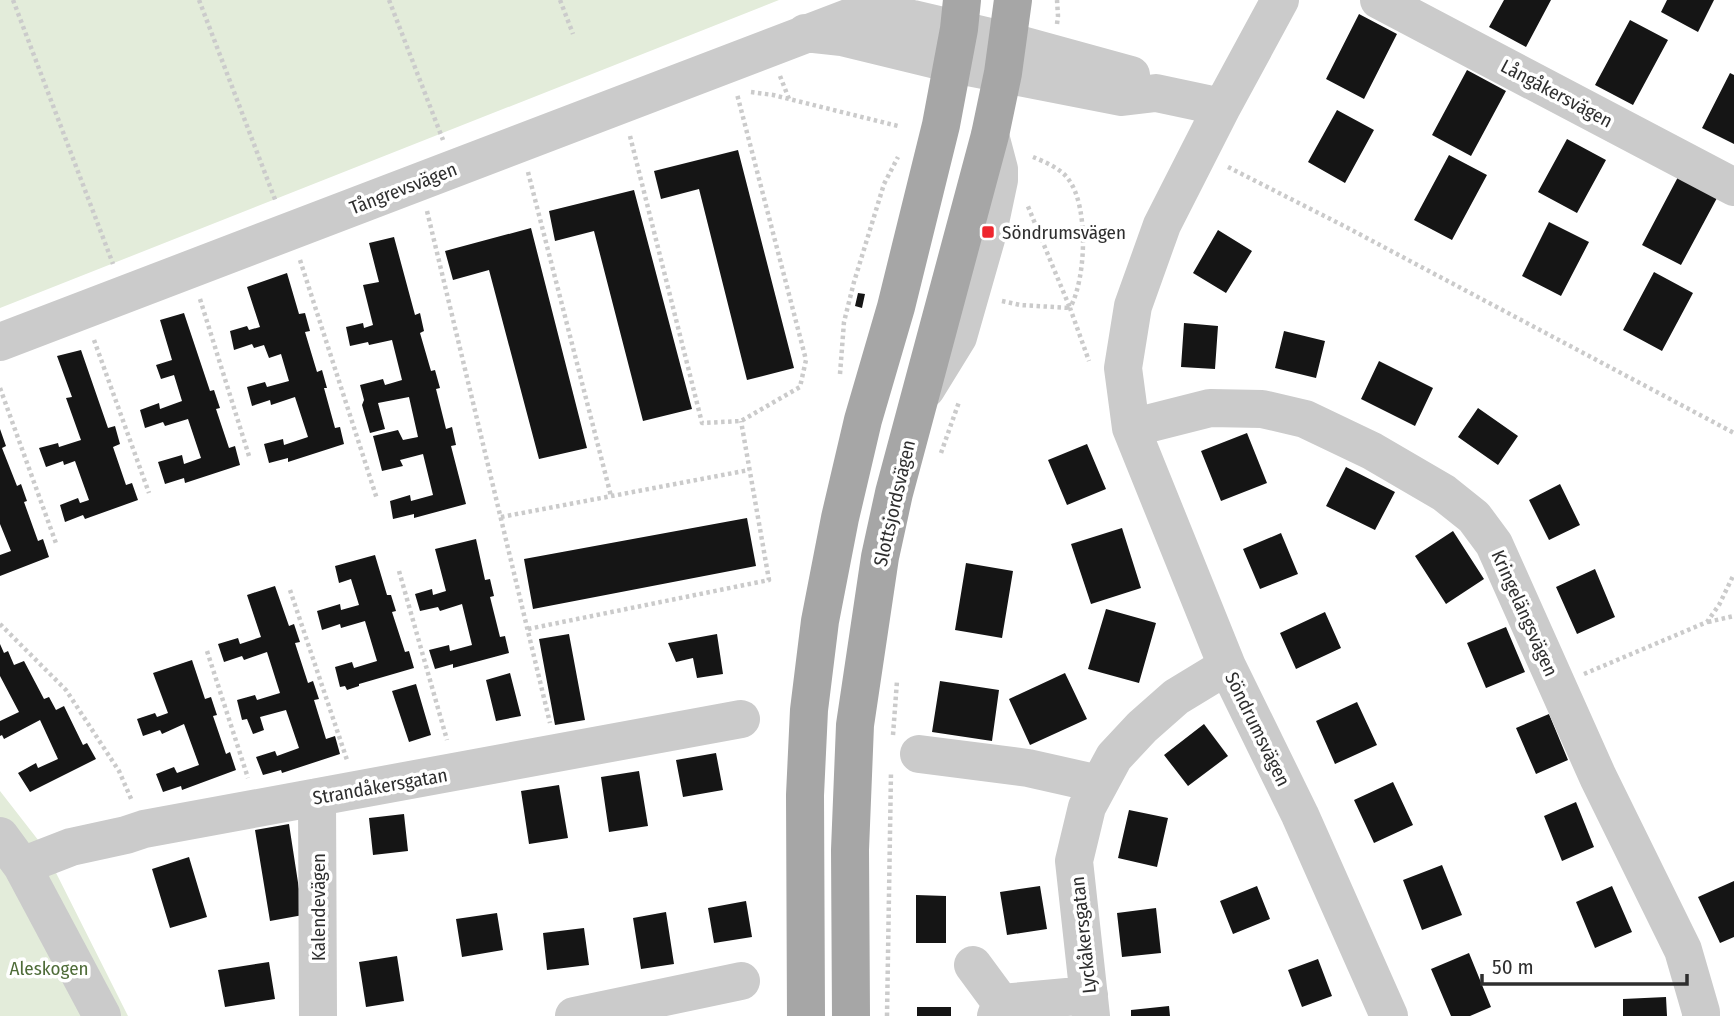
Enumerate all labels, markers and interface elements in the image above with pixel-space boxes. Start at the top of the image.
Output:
street label: Långåkersvägen [1497,54,1617,132]
street label: Tångrevsvägen [346,157,460,219]
place label: Söndrumsvägen [1002,221,1126,244]
marker: Söndrumsvägen [980,224,996,240]
street label: Slottsjordsvägen [869,438,920,569]
street label: Kringelängsvägen [1486,547,1563,680]
street label: Söndrumsvägen [1220,668,1295,790]
street label: Strandåkersgatan [311,763,449,810]
street label: Kalendevägen [307,853,330,961]
street label: Lyckåkersgatan [1066,875,1101,995]
scale bar [1482,942,1687,986]
text: 50 m [1492,954,1534,980]
park label: Aleskogen [9,957,89,980]

